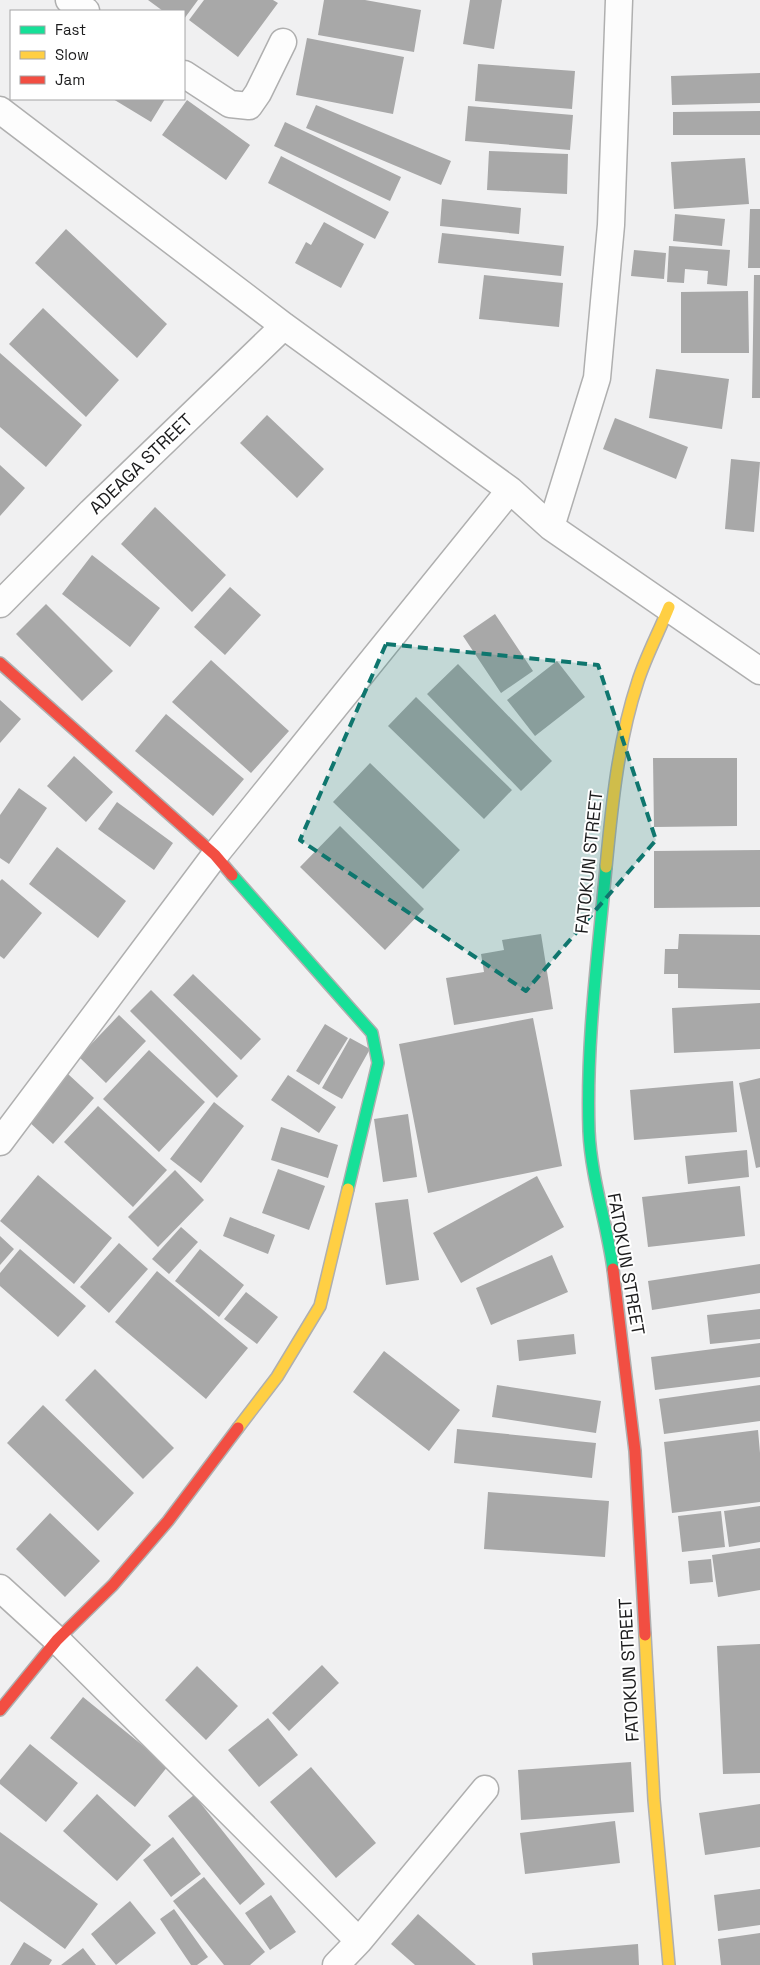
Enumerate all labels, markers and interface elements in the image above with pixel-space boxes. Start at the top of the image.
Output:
legend [10,10,185,100]
text: Fast [55,20,86,39]
text: Slow [55,45,89,64]
text: Jam [55,70,85,89]
street label: ADEAGA STREET [84,408,198,519]
street label: FATOKUN STREET [570,789,607,935]
street label: FATOKUN STREET [603,1191,650,1337]
street label: FATOKUN STREET [613,1597,644,1742]

